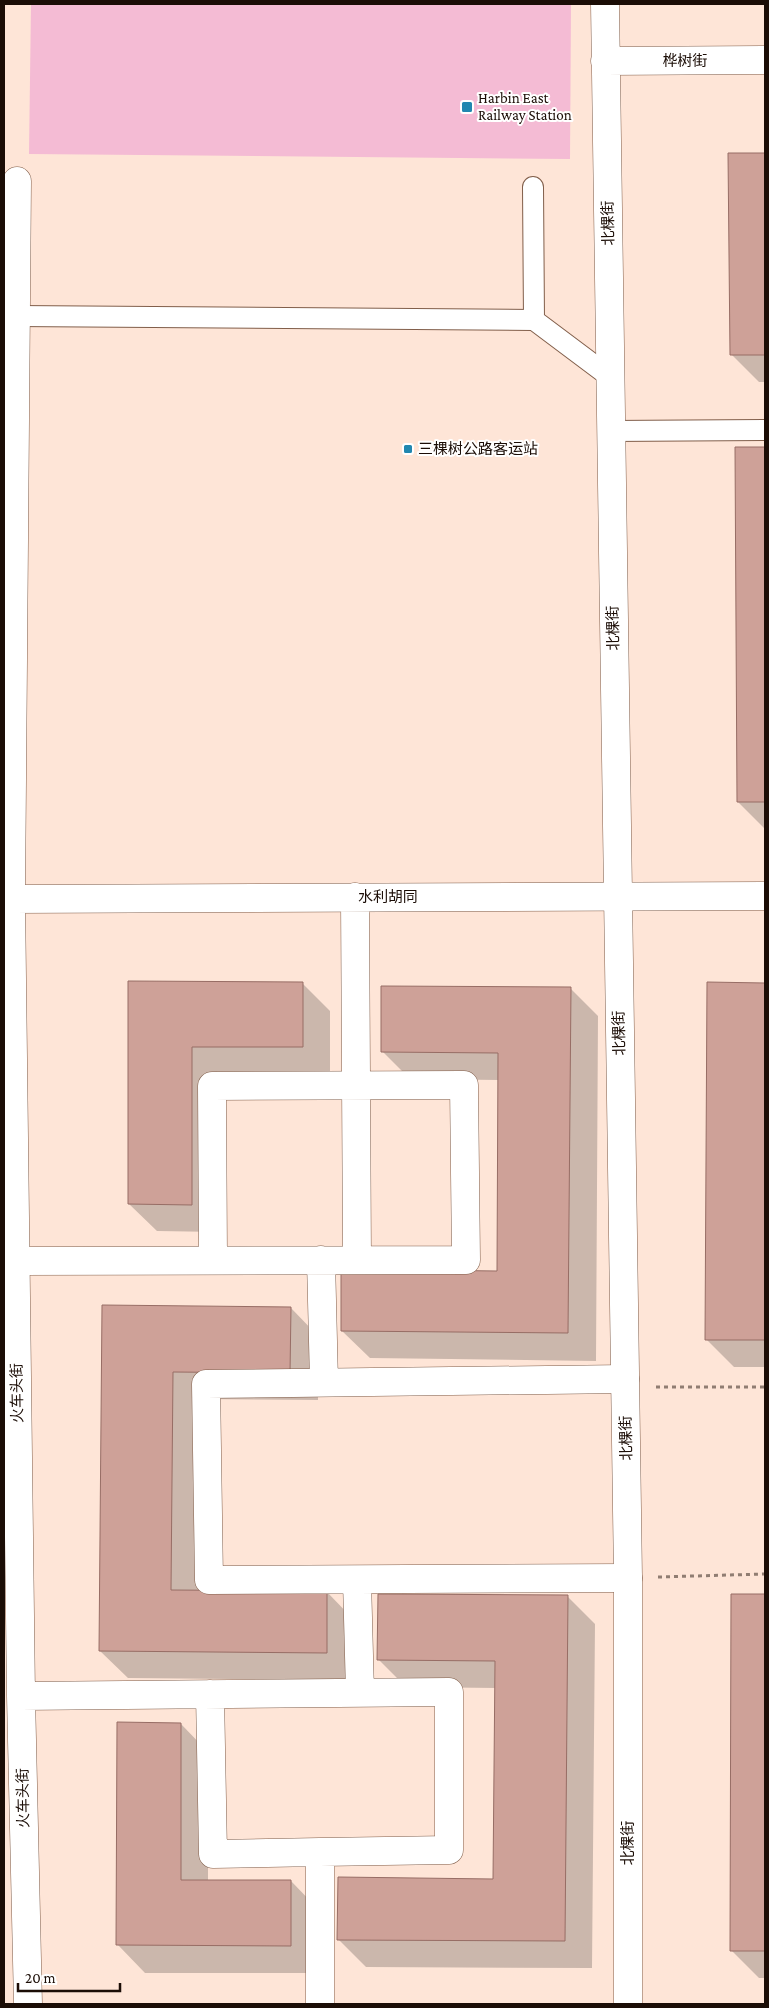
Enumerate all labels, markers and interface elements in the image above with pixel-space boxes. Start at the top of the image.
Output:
street label: 桦树街 [662,52,708,69]
place label: Harbin East Railway Station [478,90,572,124]
marker: Harbin East Railway Station [460,100,474,114]
street label: 北棵街 [599,200,616,246]
place label: 三棵树公路客运站 [418,440,538,457]
marker: 三棵树公路客运站 [402,443,414,455]
street label: 北棵街 [604,605,621,651]
street label: 水利胡同 [358,889,418,905]
street label: 北棵街 [610,1010,627,1056]
street label: 火车头街 [8,1363,26,1423]
street label: 北棵街 [617,1415,634,1461]
street label: 火车头街 [14,1768,32,1828]
street label: 北棵街 [619,1820,636,1866]
scale bar [18,1960,120,1992]
text: 20 m [25,1970,56,1986]

